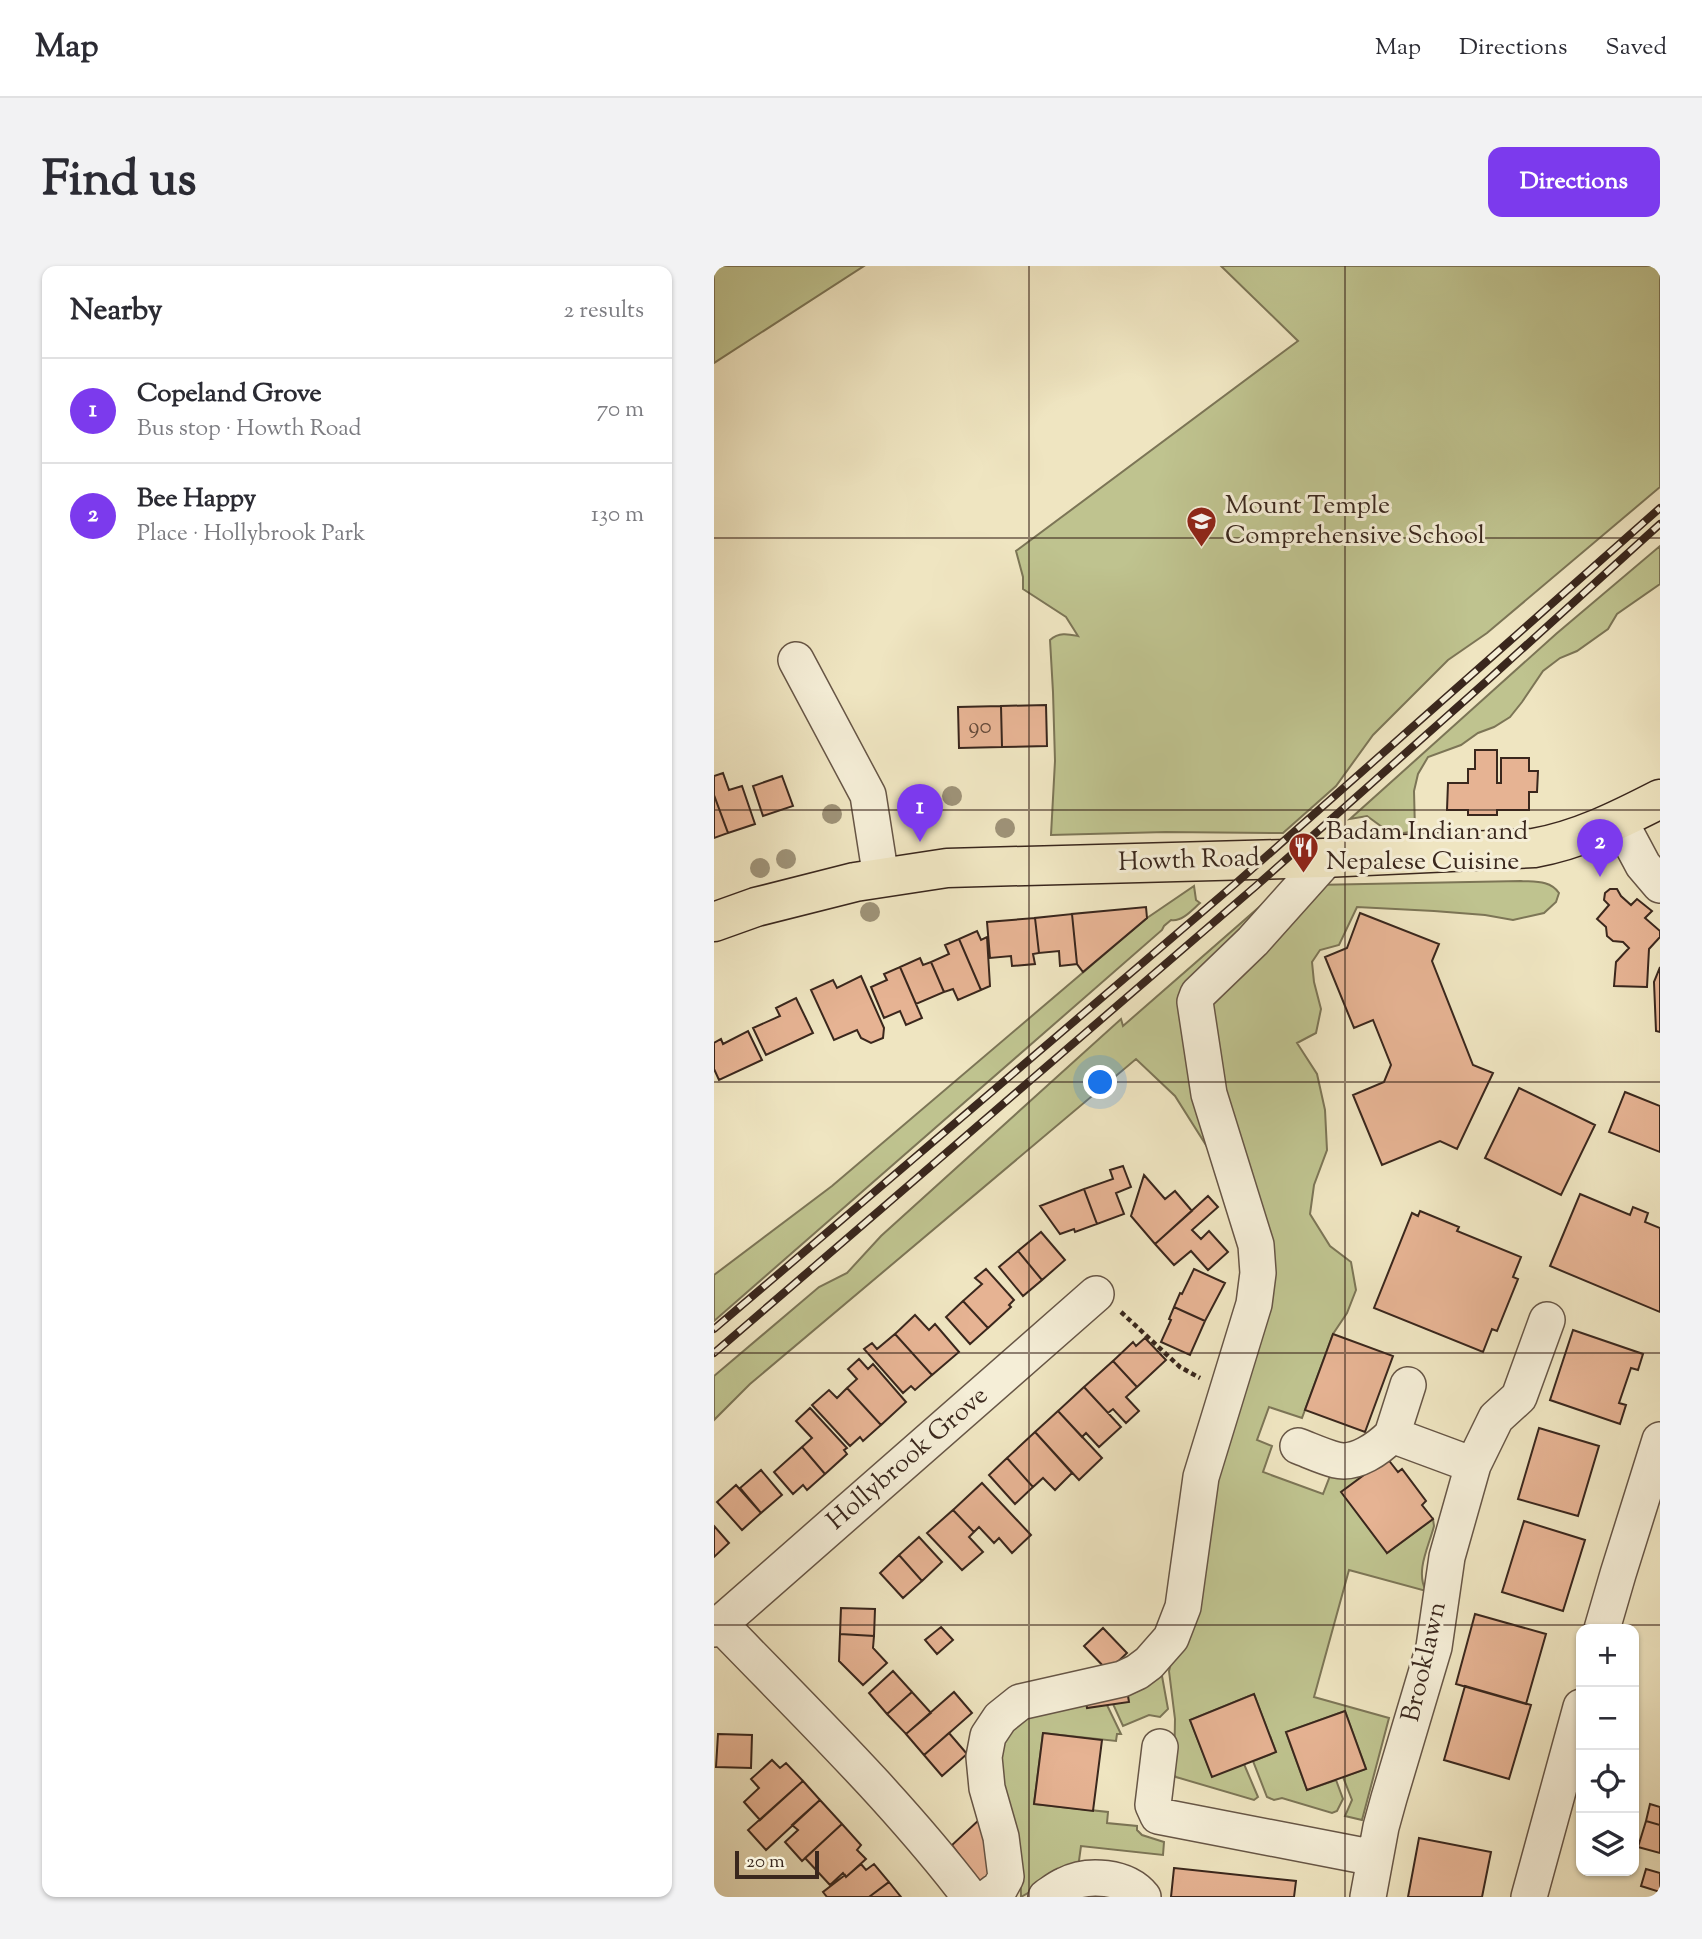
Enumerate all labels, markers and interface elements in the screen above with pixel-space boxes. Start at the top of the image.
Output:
text: Map [35,24,99,72]
text: Map [1375,31,1421,65]
text: Directions [1459,31,1567,65]
text: Saved [1605,31,1667,65]
text: Find us [42,147,196,217]
button: Directions [1488,147,1660,217]
text: Nearby [70,290,162,333]
text: 2 results [564,295,644,328]
text: Copeland Grove [137,376,322,413]
text: 1 [89,394,97,427]
text: 70 m [597,394,644,427]
text: Bus stop · Howth Road [137,413,362,446]
text: Bee Happy [137,481,256,518]
place label: Mount Temple Comprehensive School [1225,488,1485,555]
text: 2 [88,499,98,532]
text: 130 m [591,499,644,532]
school or university icon: Mount Temple Comprehensive School [1185,504,1219,548]
text: Place · Hollybrook Park [137,518,366,551]
house number: 90 [968,711,992,744]
pin: 1 [897,784,943,842]
place label: Badam Indian and Nepalese Cuisine [1326,814,1528,881]
pin: 2 [1577,819,1623,877]
restaurant icon: Badam Indian and Nepalese Cuisine [1286,830,1320,874]
street label: Howth Road [1118,840,1261,882]
your location [1083,1065,1117,1099]
street label: Hollybrook Grove [819,1378,997,1540]
street label: Brooklawn [1393,1598,1457,1726]
map controls [1576,1624,1639,1876]
button: + [1576,1624,1639,1687]
button: − [1576,1687,1639,1750]
button: locate [1576,1750,1639,1813]
button: layers [1576,1813,1639,1876]
scale bar [735,1848,819,1880]
text: 20 m [746,1849,785,1876]

